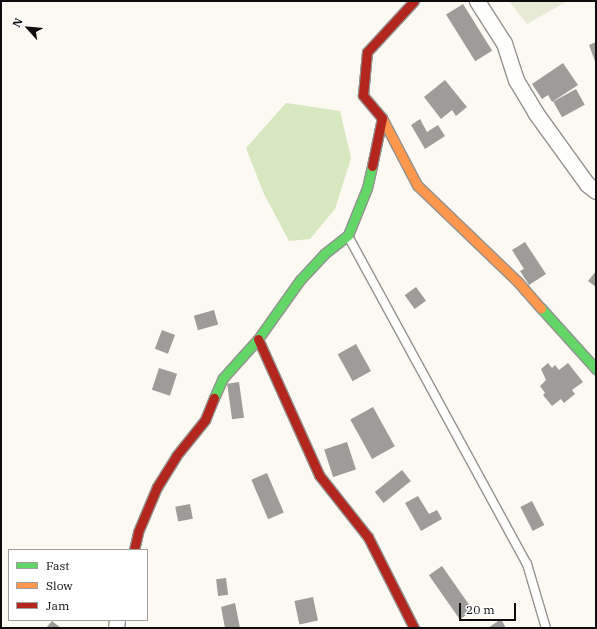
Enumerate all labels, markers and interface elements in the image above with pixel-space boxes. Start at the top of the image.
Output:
north arrow [8,8,48,48]
text: N [9,16,26,30]
legend [8,549,148,621]
text: Fast [46,558,70,573]
text: Slow [46,578,73,593]
scale bar [461,595,518,621]
text: Jam [46,598,69,613]
text: 20 m [466,602,495,617]

